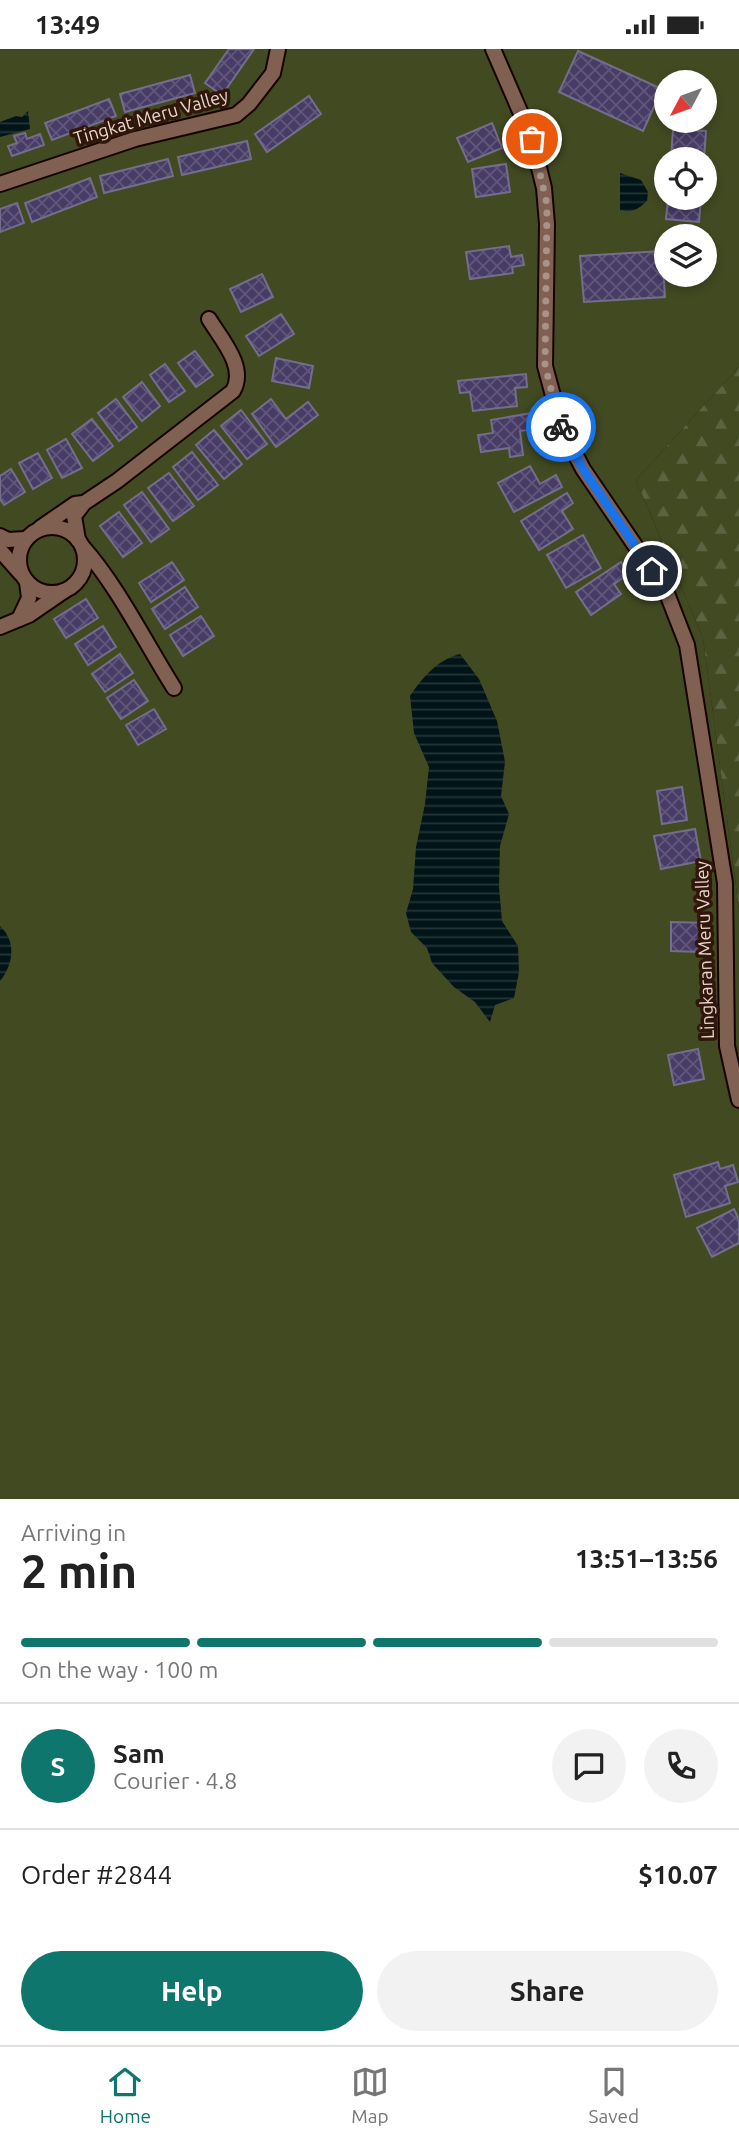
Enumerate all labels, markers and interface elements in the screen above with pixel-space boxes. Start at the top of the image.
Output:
text: 13:49 [35,10,100,39]
north arrow [654,70,718,133]
map controls [654,70,717,287]
street label: Tingkat Meru Valley [71,84,231,148]
pin [502,109,562,169]
icon: bag [513,120,551,158]
button: locate [654,147,717,210]
button: layers [654,224,717,287]
courier [526,392,596,462]
icon: bike [542,408,580,446]
pin [622,541,682,601]
icon: home [633,552,671,590]
street label: Lingkaran Meru Valley [691,860,717,1039]
text: Arriving in [21,1520,126,1545]
text: 13:51–13:56 [575,1544,718,1573]
text: 2 min [21,1545,137,1597]
text: On the way · 100 m [21,1657,218,1682]
button: chat [552,1729,626,1803]
button: phone [644,1729,718,1803]
text: Sam [113,1739,165,1768]
text: S [51,1752,65,1781]
text: Courier · 4.8 [113,1768,237,1793]
text: Order #2844 [21,1860,172,1889]
text: $10.07 [638,1860,718,1889]
button: Help [21,1951,363,2031]
button: Share [377,1951,718,2031]
tab: Home [100,2063,151,2127]
tab: Map [351,2063,389,2127]
tab: Saved [589,2063,639,2127]

